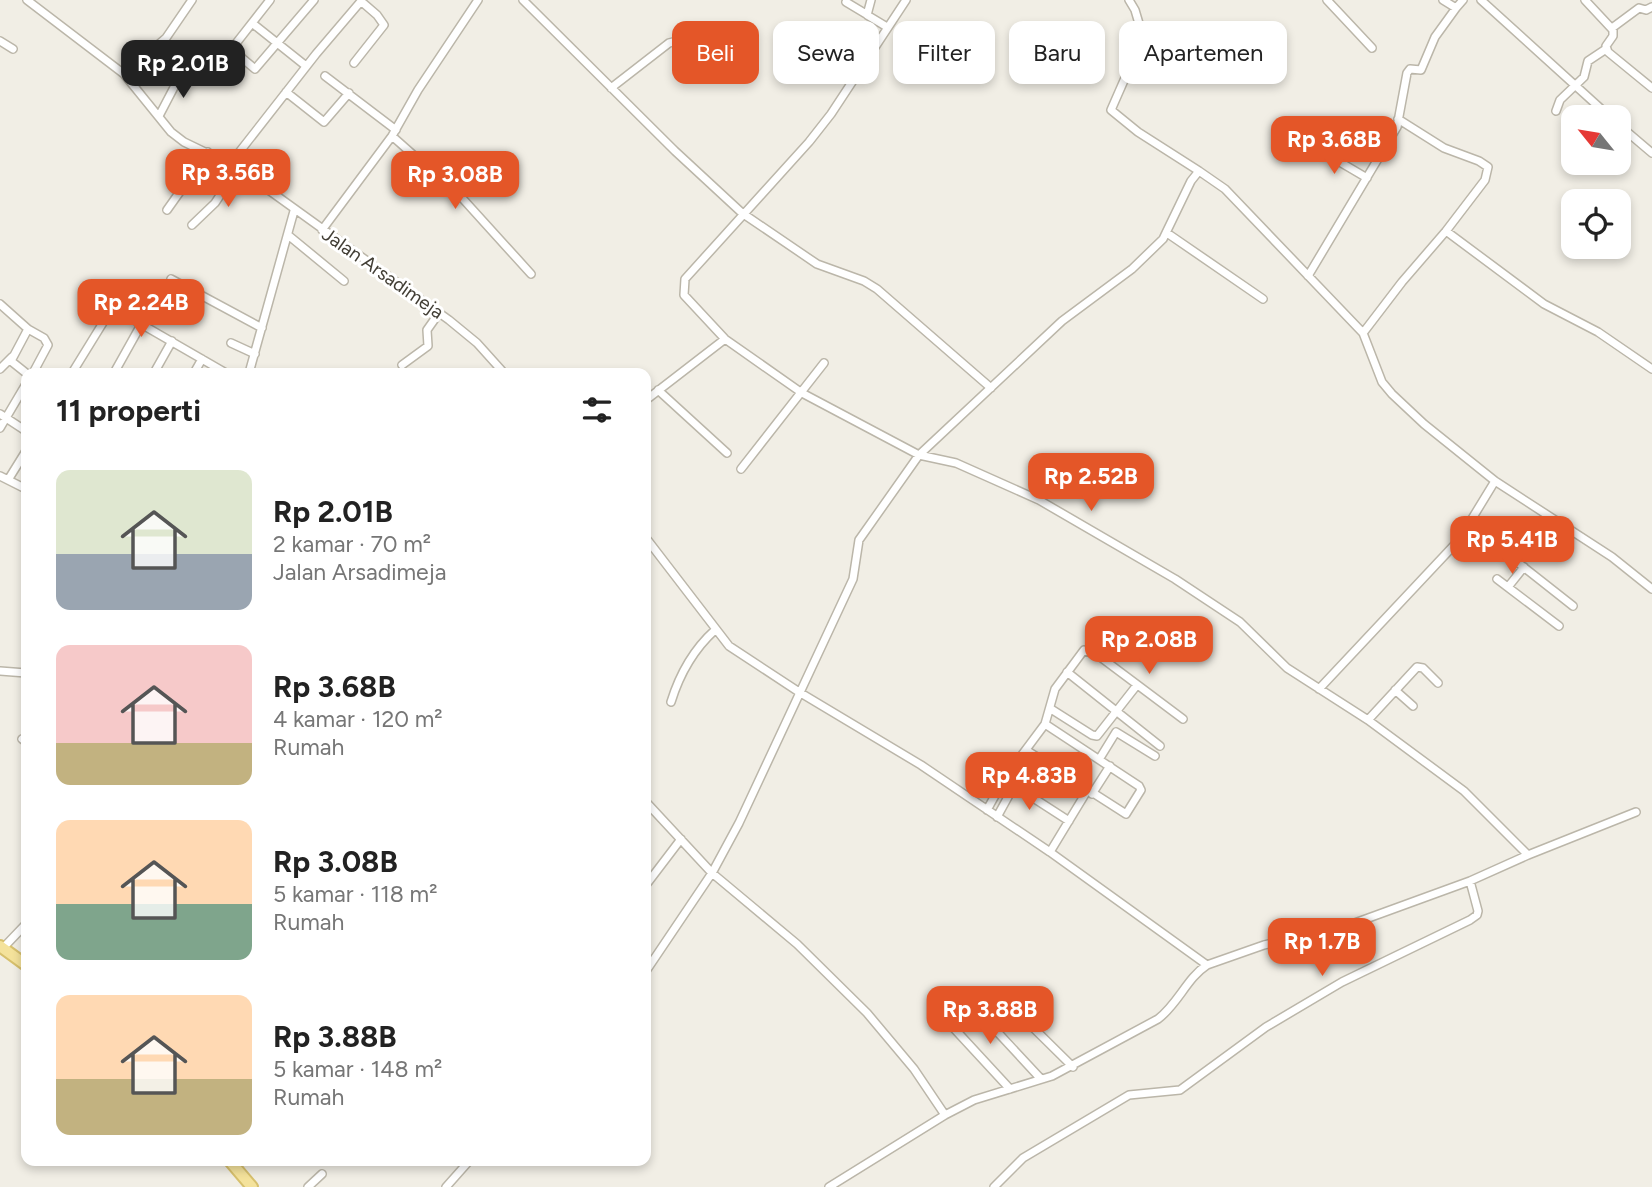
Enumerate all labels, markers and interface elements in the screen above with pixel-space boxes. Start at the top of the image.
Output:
chip: Beli [672,21,759,84]
chip: Sewa [773,21,879,84]
chip: Filter [893,21,995,84]
chip: Baru [1009,21,1105,84]
chip: Apartemen [1119,21,1287,84]
pin: Rp 2.01B [111,41,255,100]
text: Rp 2.01B [137,49,229,77]
north arrow [1561,105,1631,175]
map controls [1561,105,1631,259]
pin: Rp 3.68B [1262,116,1406,176]
text: Rp 3.68B [1287,125,1381,153]
pin: Rp 3.56B [156,150,300,209]
pin: Rp 3.08B [383,152,527,211]
text: Rp 3.56B [181,158,275,186]
text: Rp 3.08B [407,160,503,188]
button: locate [1561,189,1631,259]
street label: Jalan Arsadimeja [318,222,448,324]
pin: Rp 2.24B [69,280,213,339]
text: Rp 2.24B [93,288,189,316]
icon: filters [578,391,616,429]
text: 11 properti [56,392,201,429]
pin: Rp 2.52B [1019,454,1163,513]
text: Rp 2.52B [1044,462,1138,490]
text: Rp 2.01B [273,493,393,530]
icon: home [112,498,196,582]
pin: Rp 5.41B [1440,516,1584,576]
text: Rp 5.41B [1466,525,1558,553]
text: 2 kamar · 70 m² [273,530,431,558]
text: Jalan Arsadimeja [273,558,447,586]
pin: Rp 2.08B [1077,616,1221,676]
text: Rp 2.08B [1101,625,1197,653]
text: Rp 3.68B [273,668,396,705]
icon: home [112,673,196,757]
text: 4 kamar · 120 m² [273,705,443,733]
text: Rumah [273,733,344,761]
pin: Rp 4.83B [957,752,1101,812]
text: Rp 4.83B [981,761,1077,789]
text: Rp 3.08B [273,843,398,880]
icon: home [112,848,196,932]
text: 5 kamar · 118 m² [273,880,438,908]
text: Rumah [273,908,344,936]
pin: Rp 1.7B [1257,918,1387,978]
text: Rp 1.7B [1284,927,1360,955]
pin: Rp 3.88B [918,986,1062,1046]
text: Rp 3.88B [943,995,1037,1023]
text: Rp 3.88B [273,1018,397,1055]
icon: home [112,1023,196,1107]
text: 5 kamar · 148 m² [273,1055,442,1083]
text: Rumah [273,1083,344,1111]

